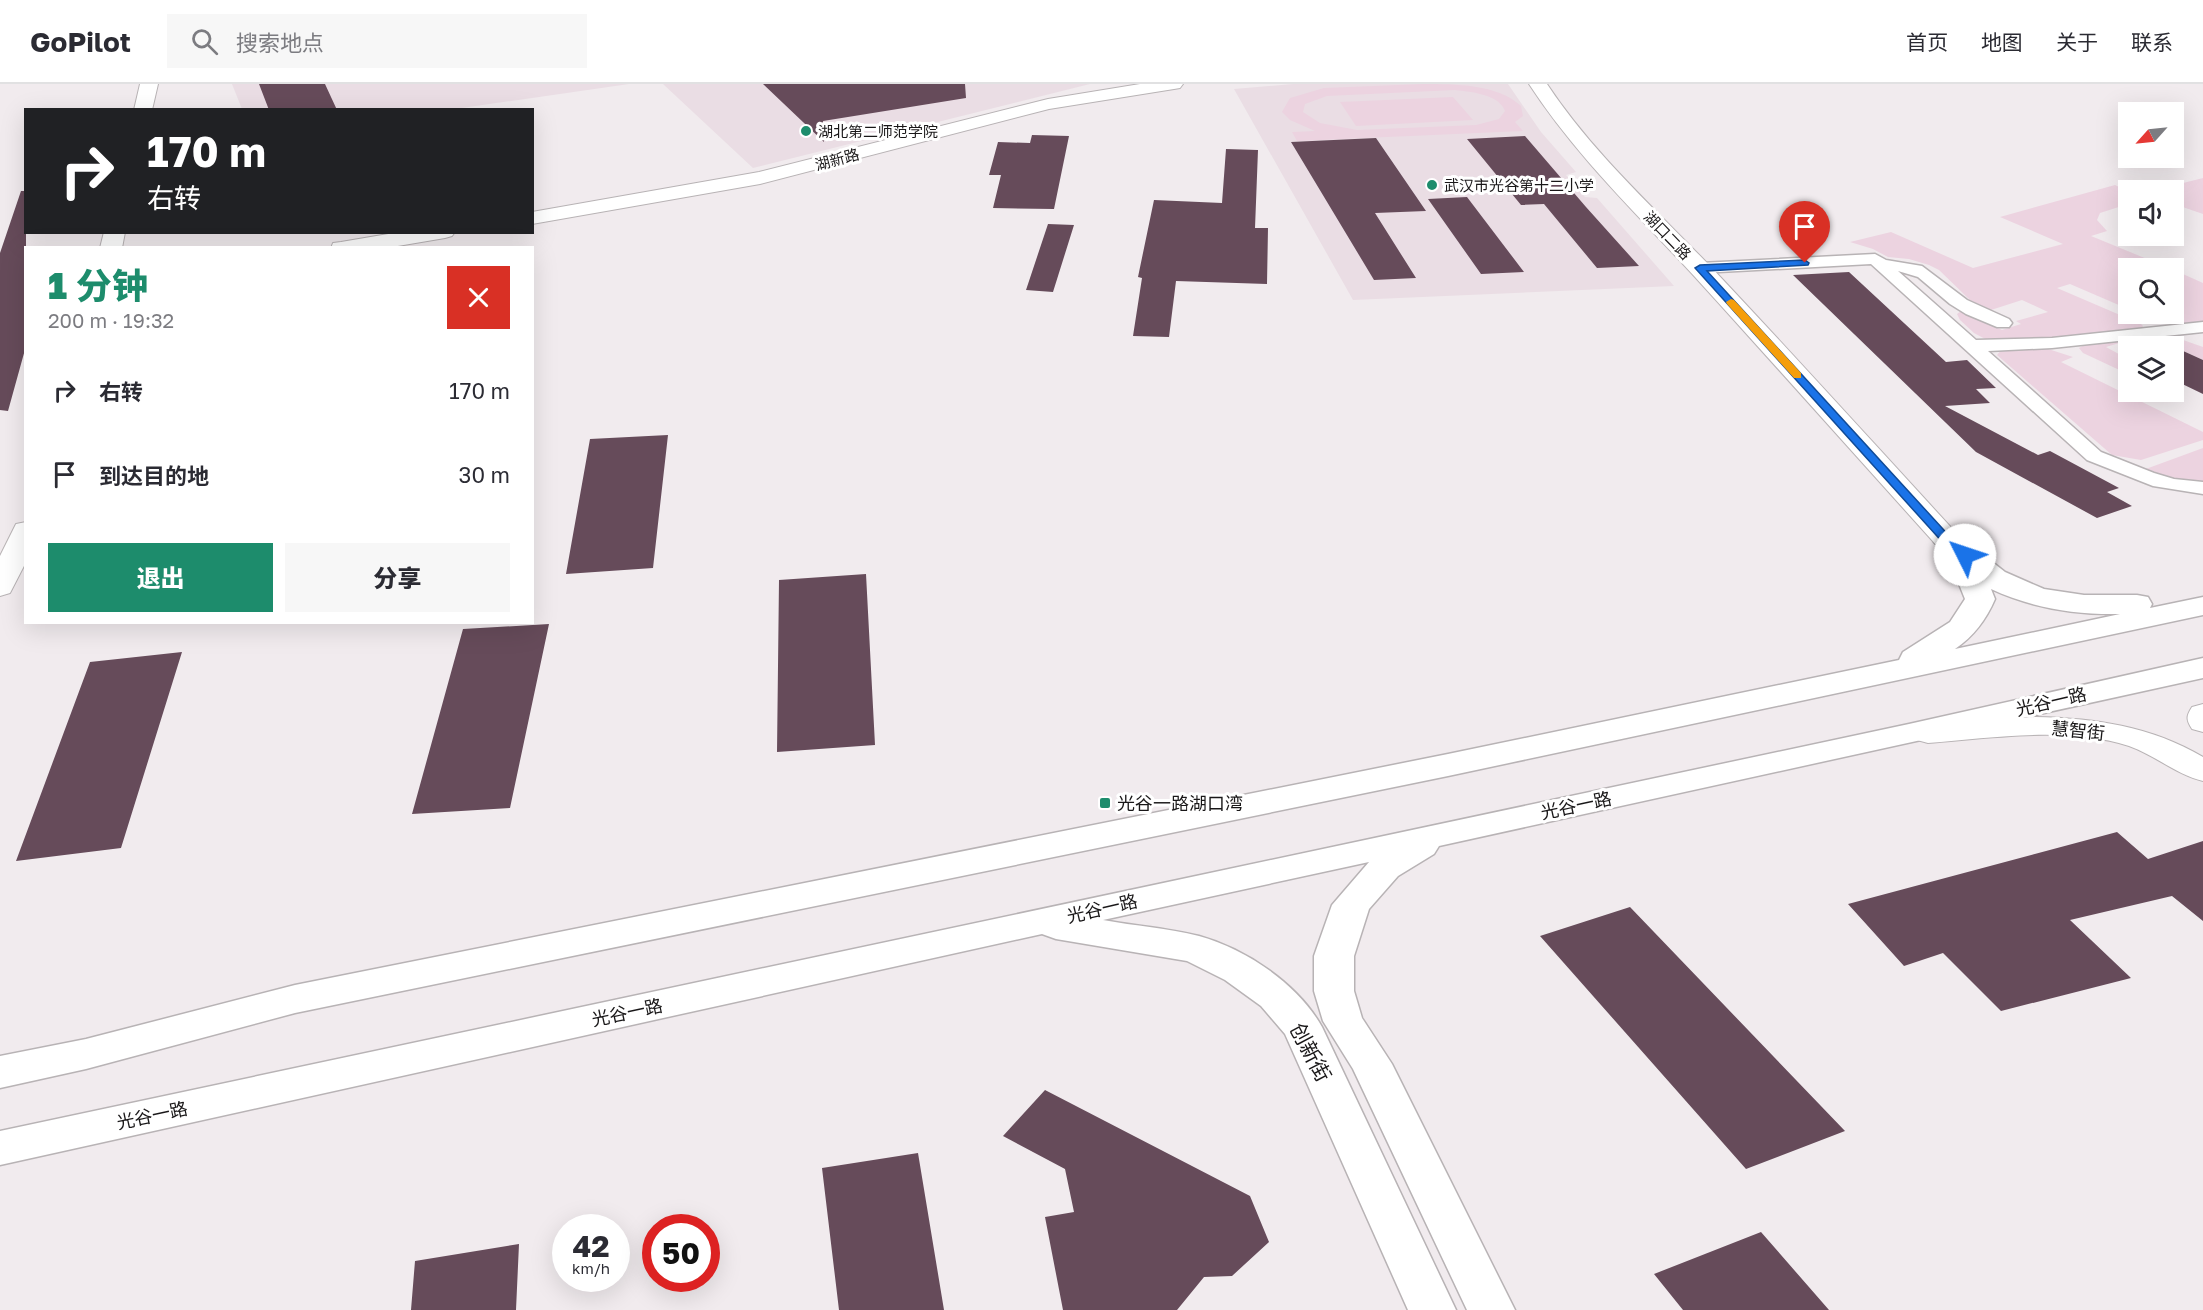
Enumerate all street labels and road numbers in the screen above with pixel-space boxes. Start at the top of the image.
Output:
street label: 湖新路 [813,144,861,174]
street label: 湖口二路 [1641,207,1695,263]
street label: 光谷一路 [2013,682,2089,720]
street label: 慧智街 [2050,716,2106,744]
street label: 光谷一路 [1538,787,1614,823]
street label: 光谷一路 [1064,889,1140,927]
street label: 光谷一路 [589,994,665,1030]
street label: 创新街 [1285,1018,1337,1086]
street label: 光谷一路 [114,1097,190,1133]

